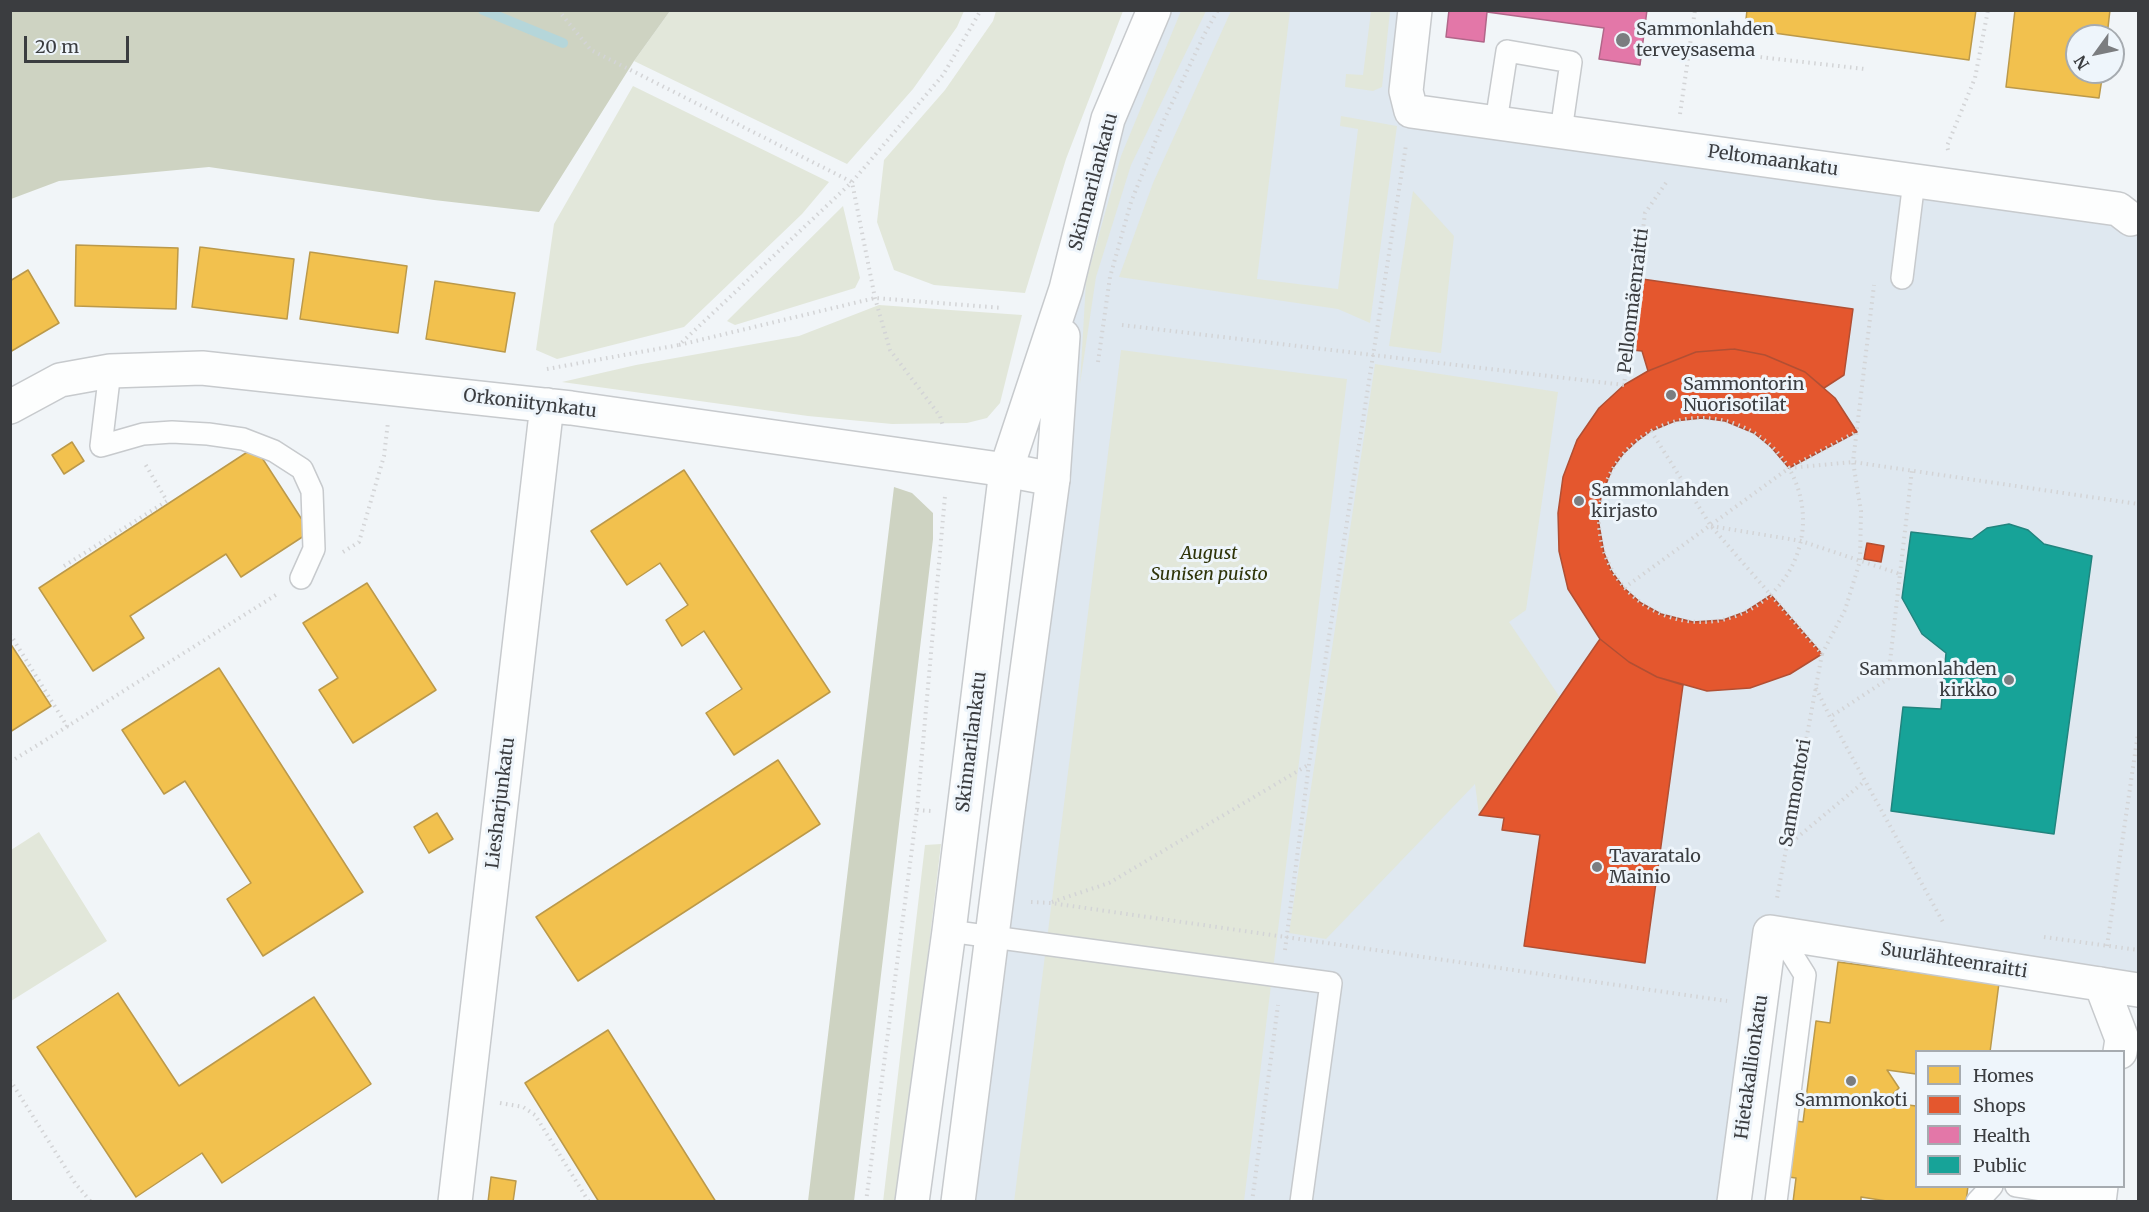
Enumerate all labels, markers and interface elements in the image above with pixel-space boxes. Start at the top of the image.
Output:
place label: Sammonlahden terveysasema [1636,19,1774,62]
scale bar [27,24,132,62]
north arrow [2065,24,2125,84]
marker: Sammonlahden terveysasema [1614,31,1632,49]
text: 20 m [35,35,79,58]
text: N [2070,52,2093,73]
street label: Skinnarilankatu [1065,111,1123,253]
street label: Peltomaankatu [1706,141,1840,181]
street label: Pellonmäenraitti [1614,227,1654,375]
place label: Sammontorin Nuorisotilat [1683,374,1804,416]
street label: Orkoniitynkatu [462,385,598,423]
marker: Sammontorin Nuorisotilat [1664,388,1678,402]
place label: Sammonlahden kirjasto [1591,480,1729,522]
marker: Sammonlahden kirjasto [1572,494,1586,508]
park label: August Sunisen puisto [1150,543,1268,586]
place label: Sammonlahden kirkko [1859,659,1997,702]
street label: Skinnarilankatu [953,670,991,814]
marker: Sammonlahden kirkko [2002,673,2016,687]
street label: Liesharjunkatu [482,736,520,870]
street label: Sammontori [1776,737,1816,849]
place label: Tavaratalo Mainio [1609,846,1701,888]
marker: Tavaratalo Mainio [1590,860,1604,874]
street label: Suurlähteenraitti [1879,939,2029,983]
street label: Hietakallionkatu [1731,993,1773,1141]
legend [1915,1050,2125,1188]
text: Homes [1973,1064,2034,1087]
marker: Sammonkoti [1844,1074,1858,1088]
place label: Sammonkoti [1794,1090,1908,1112]
text: Shops [1973,1094,2026,1117]
text: Health [1973,1124,2030,1147]
text: Public [1973,1154,2027,1177]

